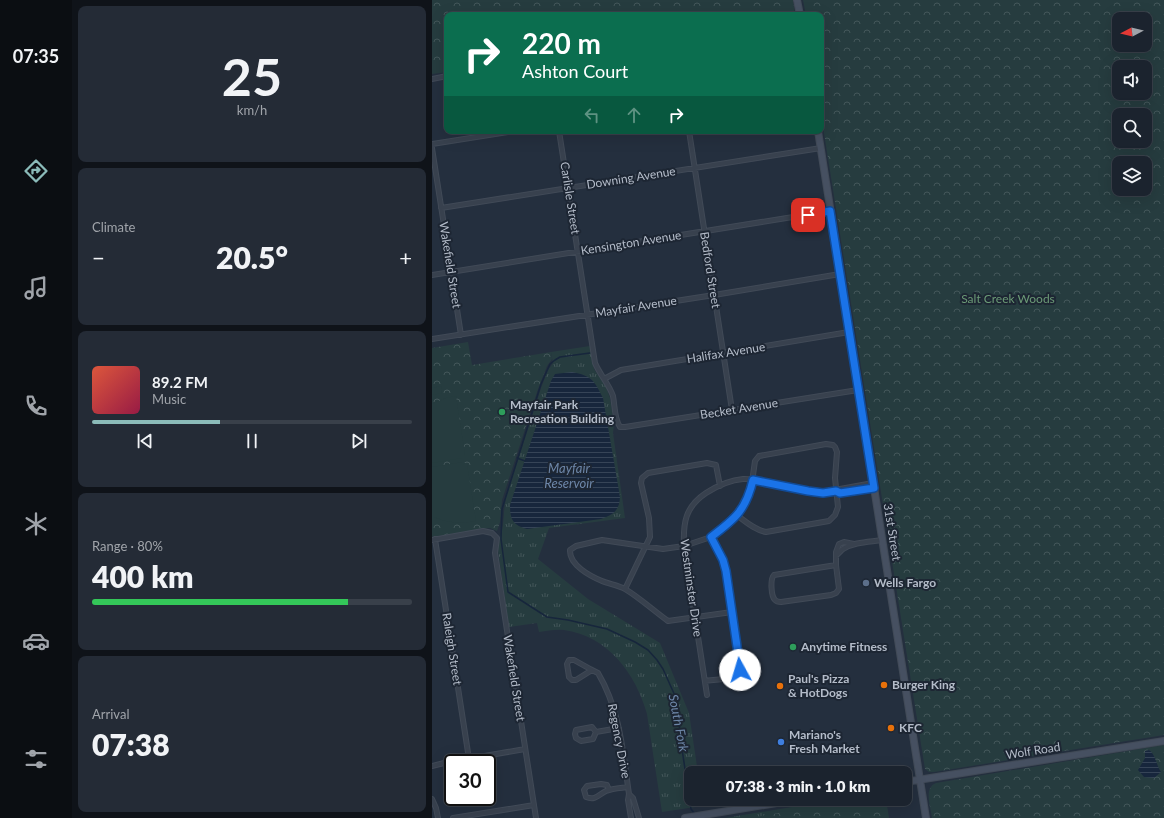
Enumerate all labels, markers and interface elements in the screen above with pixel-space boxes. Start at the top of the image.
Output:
north arrow [1112,12,1152,52]
map controls [1112,12,1152,196]
text: 220 m [522,26,601,60]
icon: right [456,28,508,80]
text: 07:35 [13,45,59,67]
text: 25 [222,45,282,107]
text: Ashton Court [522,60,628,82]
button: sound [1112,60,1152,100]
text: km/h [237,102,267,118]
icon: left [581,104,603,126]
icon: ahead [623,104,645,126]
icon: right [665,104,687,126]
button: search [1112,108,1152,148]
button: layers [1112,156,1152,196]
icon: directions [22,157,50,185]
street label: Carlisle Street [557,161,584,236]
street label: Downing Avenue [585,163,677,192]
pin [791,198,825,232]
icon: arrive [797,204,819,226]
text: Climate [92,219,135,235]
street label: Wakefield Street [436,221,465,310]
street label: Kensington Avenue [580,227,682,258]
street label: Bedford Street [697,231,724,310]
text: 20.5° [216,239,288,275]
text: − [92,244,105,271]
text: + [399,244,412,271]
icon: music [22,274,50,302]
park label: Salt Creek Woods [961,291,1055,306]
street label: Mayfair Avenue [594,293,678,320]
street label: Halifax Avenue [686,339,766,366]
text: 89.2 FM [152,373,208,391]
text: Music [152,391,186,407]
icon: phone [22,392,50,420]
street label: Becket Avenue [699,395,779,422]
place label: Mayfair Park Recreation Building [510,397,615,426]
marker: Mayfair Park Recreation Building [497,407,507,417]
icon: previous [134,430,156,452]
icon: pause [241,430,263,452]
icon: next [348,430,370,452]
water label: Mayfair Reservoir [544,460,594,491]
street label: 31st Street [881,502,905,562]
icon: climate [22,510,50,538]
text: Range · 80% [92,538,163,554]
street label: Westminster Drive [677,538,706,638]
text: 400 km [92,558,193,594]
place label: Wells Fargo [874,575,936,590]
marker: Wells Fargo [861,578,871,588]
street label: Raleigh Street [439,612,466,687]
icon: car [22,627,50,655]
street label: Wakefield Street [500,634,529,723]
place label: Anytime Fitness [800,639,887,654]
marker: Anytime Fitness [788,642,798,652]
position arrow [719,649,761,691]
place label: Paul's Pizza & HotDogs [788,671,849,700]
place label: Burger King [892,677,956,692]
marker: Burger King [879,680,889,690]
marker: Paul's Pizza & HotDogs [775,681,785,691]
water label: South Fork [666,693,693,754]
street label: Regency Drive [605,702,634,780]
text: Arrival [92,706,129,722]
place label: KFC [899,720,922,735]
marker: KFC [886,723,896,733]
text: 07:38 [92,726,170,762]
place label: Mariano's Fresh Market [789,727,860,756]
marker: Mariano's Fresh Market [776,737,786,747]
street label: Wolf Road [1005,739,1061,762]
icon: filters [22,745,50,773]
speed limit sign: 30 [444,754,496,806]
text: 07:38 · 3 min · 1.0 km [726,777,870,795]

